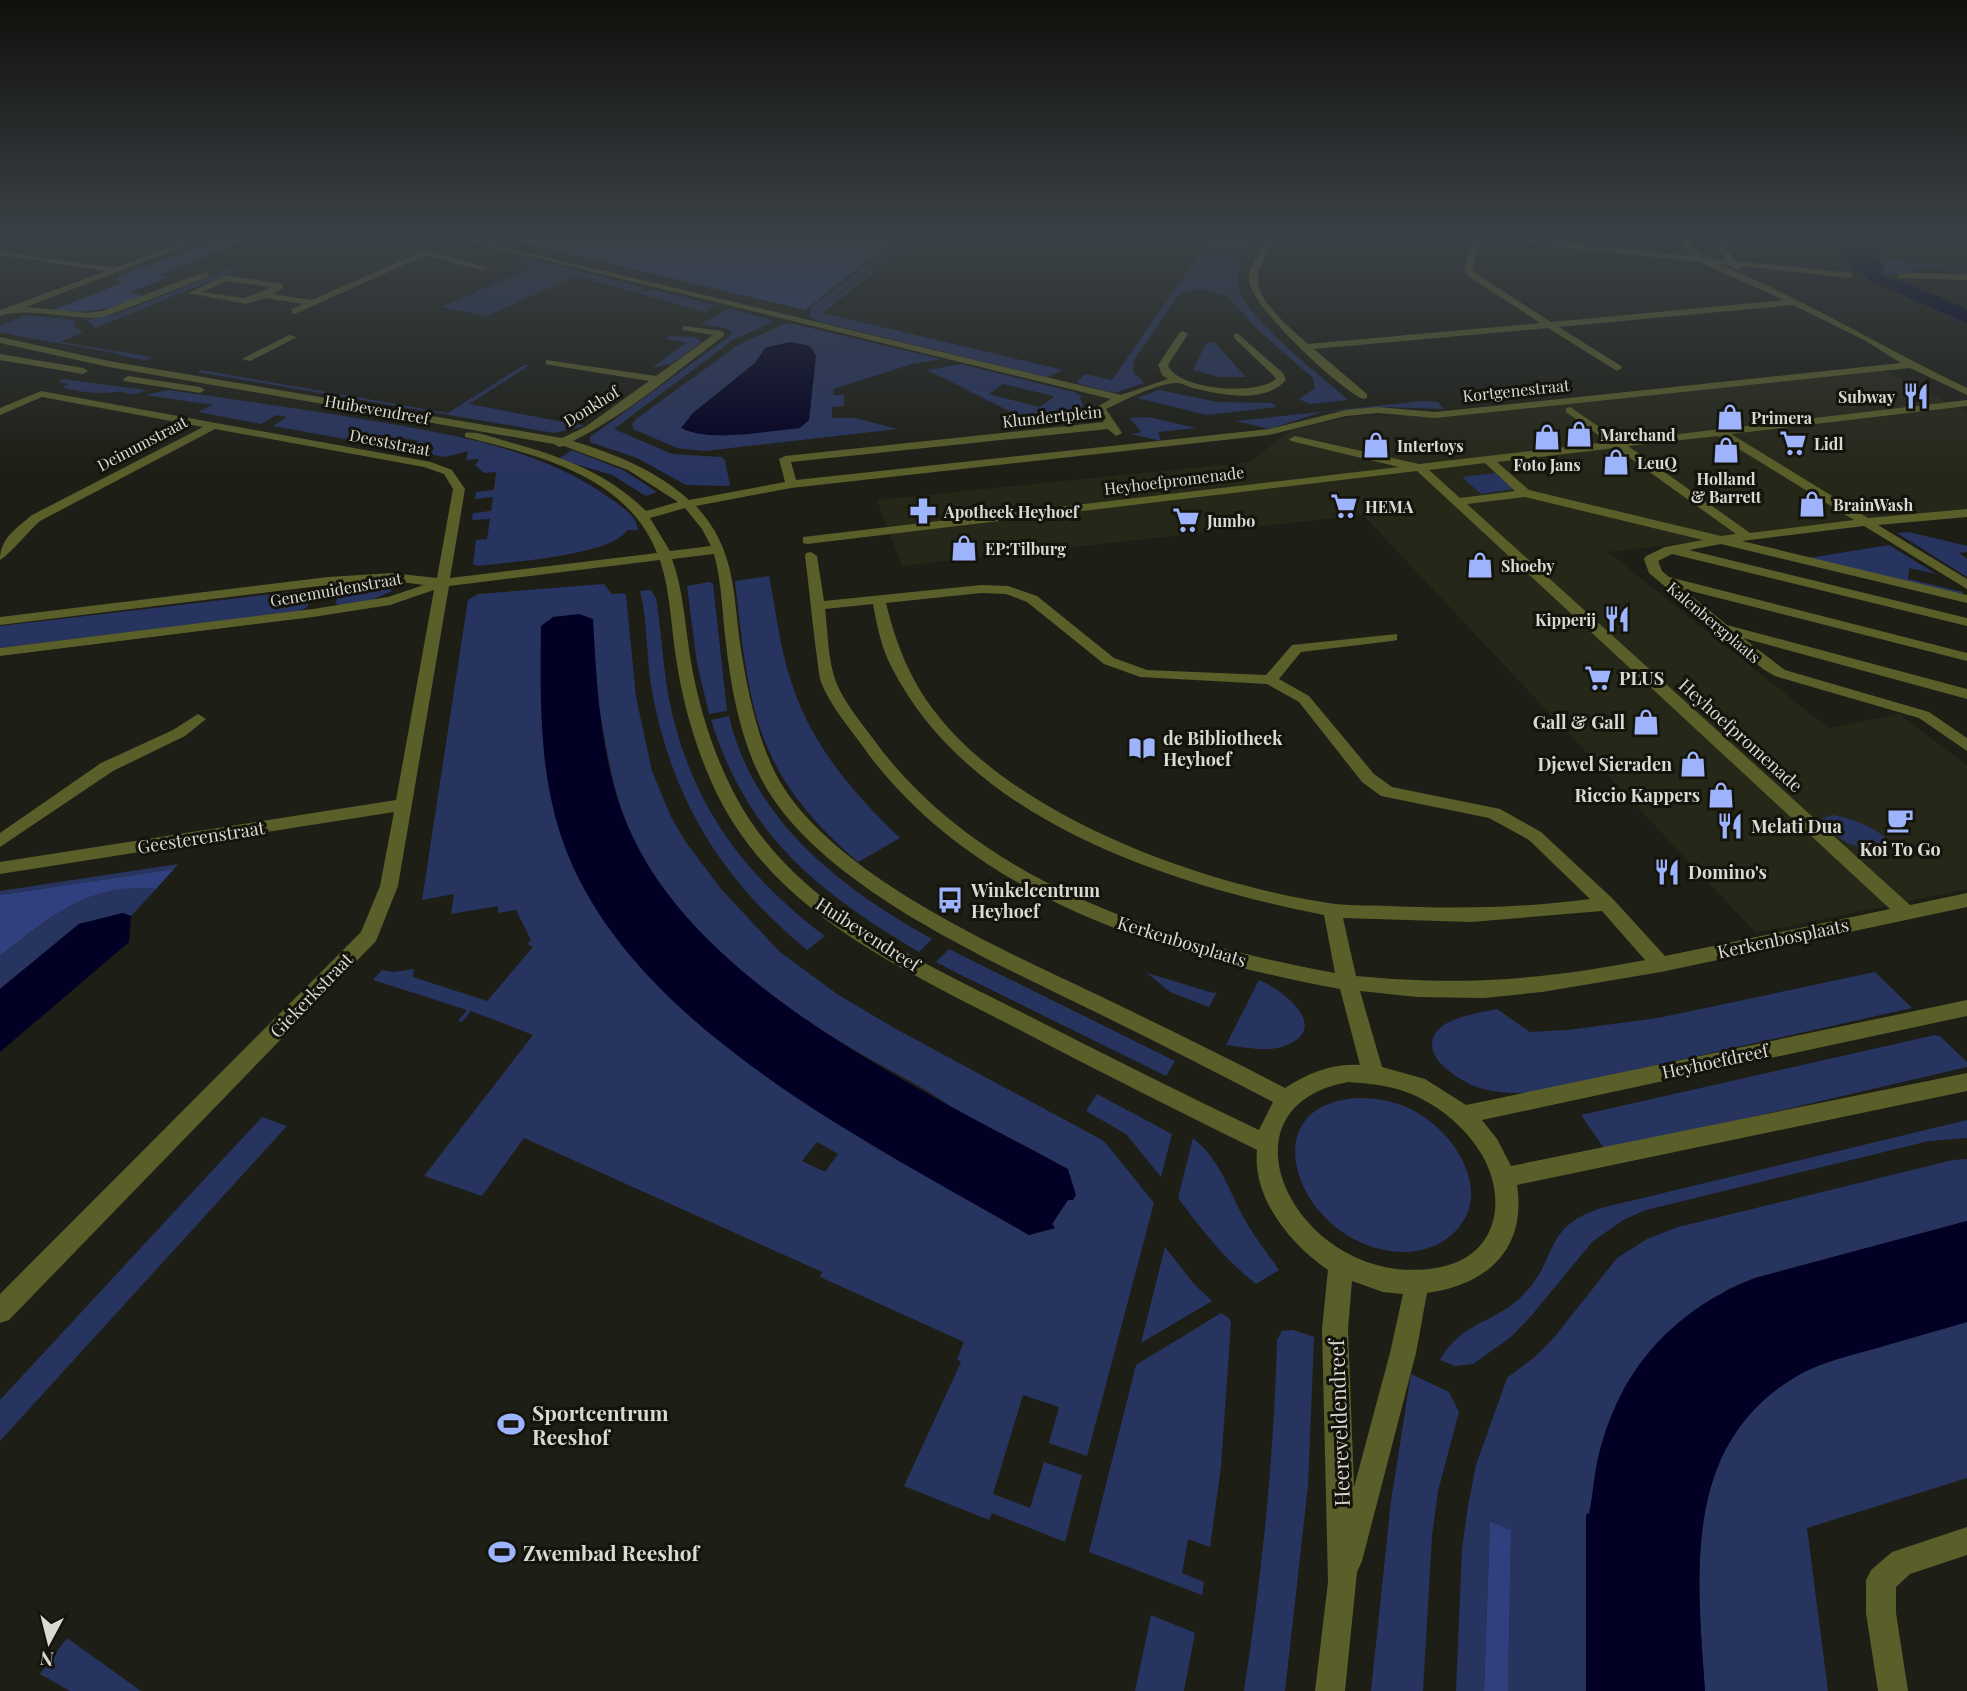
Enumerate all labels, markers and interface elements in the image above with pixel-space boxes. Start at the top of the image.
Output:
street label: Kortgenestraat [1462,374,1571,406]
street label: Donkhof [559,380,624,431]
restaurant icon: Subway [1901,381,1931,411]
place label: Subway [1838,386,1896,407]
street label: Huibevendreef [323,389,433,429]
street label: Klundertplein [1001,400,1103,432]
shop icon: Primera [1715,402,1745,432]
place label: Primera [1751,407,1813,428]
street label: Deinumstraat [93,410,191,475]
shop icon: Marchand [1564,419,1594,449]
shop icon: Foto Jans [1532,422,1562,452]
street label: Deeststraat [348,424,433,460]
place label: Marchand [1600,424,1676,445]
supermarket icon: Lidl [1778,428,1808,458]
shop icon: Intertoys [1361,430,1391,460]
place label: Lidl [1814,433,1843,454]
place label: Intertoys [1397,435,1464,456]
shop icon: Holland & Barrett [1711,435,1741,465]
shop icon: LeuQ [1601,447,1631,477]
place label: LeuQ [1637,452,1677,473]
place label: Foto Jans [1513,454,1581,475]
street label: Heyhoefpromenade [1103,461,1245,499]
place label: Holland & Barrett [1691,468,1762,507]
shop icon: BrainWash [1797,489,1827,519]
supermarket icon: HEMA [1329,491,1359,521]
place label: BrainWash [1833,494,1914,515]
pharmacy icon: Apotheek Heyhoef [908,496,938,526]
place label: HEMA [1365,496,1414,517]
place label: Apotheek Heyhoef [943,501,1080,522]
supermarket icon: Jumbo [1171,505,1201,535]
place label: Jumbo [1206,510,1255,531]
shop icon: EP:Tilburg [949,533,979,563]
place label: EP:Tilburg [985,538,1066,559]
shop icon: Shoeby [1465,550,1495,580]
place label: Shoeby [1501,555,1555,576]
street label: Genemuidenstraat [268,567,404,611]
street label: Kalenbergplaats [1663,577,1765,667]
restaurant icon: Kipperij [1602,604,1632,634]
place label: Kipperij [1535,609,1596,630]
supermarket icon: PLUS [1583,663,1613,693]
place label: PLUS [1619,666,1664,690]
street label: Heyhoefpromenade [1674,673,1808,797]
shop icon: Gall & Gall [1631,707,1661,737]
place label: Gall & Gall [1533,710,1625,734]
place label: de Bibliotheek Heyhoef [1163,726,1283,771]
library icon: de Bibliotheek Heyhoef [1127,733,1157,763]
shop icon: Djewel Sieraden [1678,749,1708,779]
place label: Djewel Sieraden [1537,752,1672,776]
shop icon: Riccio Kappers [1706,780,1736,810]
place label: Riccio Kappers [1575,783,1700,807]
cafe icon: Koi To Go [1885,805,1915,835]
restaurant icon: Melati Dua [1715,811,1745,841]
place label: Melati Dua [1751,814,1842,838]
street label: Geesterenstraat [136,815,267,859]
place label: Koi To Go [1859,837,1941,861]
restaurant icon: Domino's [1652,857,1682,887]
place label: Domino's [1688,860,1767,884]
place label: Winkelcentrum Heyhoef [970,878,1101,923]
bus stop icon: Winkelcentrum Heyhoef [935,885,965,915]
street label: Huibevendreef [812,891,926,978]
street label: Kerkenbosplaats [1115,910,1249,972]
street label: Kerkenbosplaats [1715,912,1851,964]
street label: Giekerkstraat [264,947,358,1043]
street label: Heyhoefdreef [1659,1038,1772,1084]
street label: Heereveldendreef [1321,1337,1355,1507]
place label: Sportcentrum Reeshof [532,1398,669,1450]
sports icon: Sportcentrum Reeshof [496,1409,526,1439]
sports icon: Zwembad Reeshof [487,1537,517,1567]
place label: Zwembad Reeshof [523,1538,702,1566]
north arrow [14,1607,84,1677]
text: N [38,1646,55,1674]

